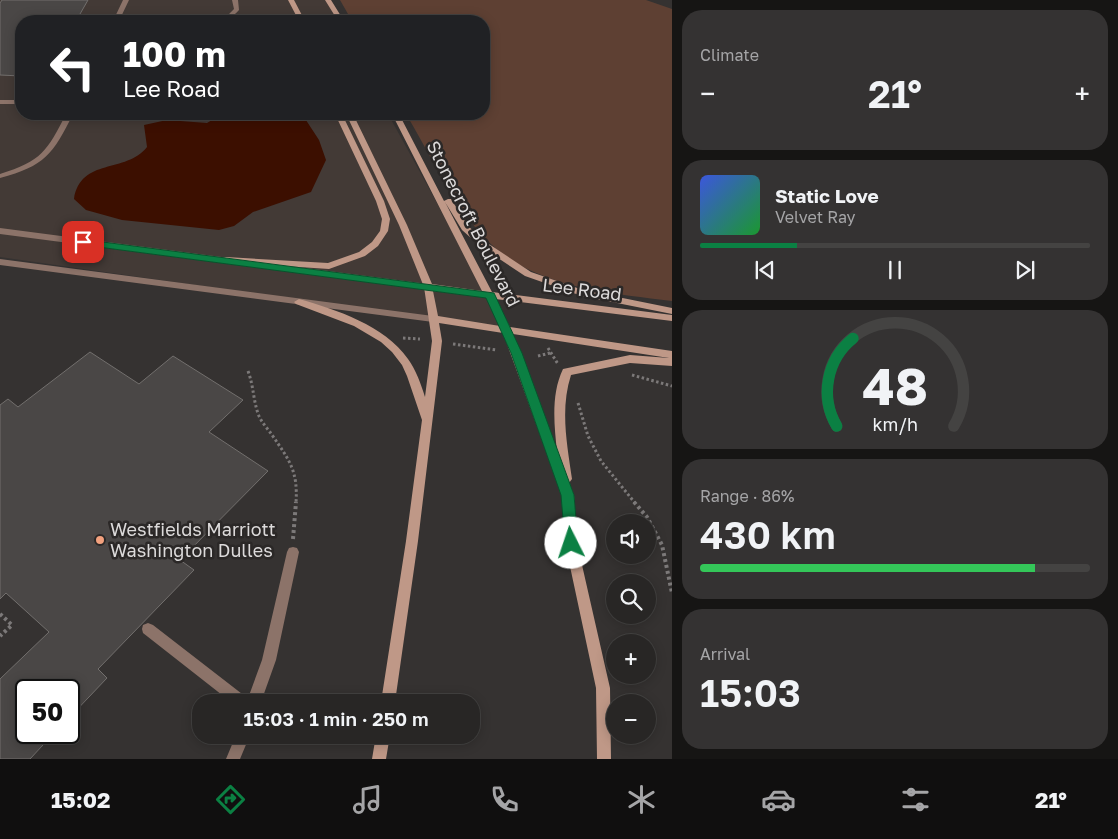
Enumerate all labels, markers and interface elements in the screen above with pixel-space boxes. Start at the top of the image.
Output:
text: 100 m [123,33,226,75]
icon: left [40,35,105,100]
text: Climate [700,45,759,65]
text: 21° [868,71,922,116]
text: Lee Road [123,75,220,102]
text: − [700,77,715,110]
text: + [1075,77,1090,110]
street label: Stonecroft Boulevard [422,137,525,310]
text: Static Love [775,184,879,207]
text: Velvet Ray [775,207,856,227]
pin [62,221,104,263]
icon: arrive [69,228,97,256]
icon: previous [751,256,779,284]
icon: pause [881,256,909,284]
icon: next [1011,256,1039,284]
street label: Lee Road [541,273,623,305]
text: 48 [862,354,928,416]
text: km/h [872,413,918,435]
text: Range · 86% [700,486,794,506]
text: 430 km [700,512,836,557]
map controls [606,514,656,744]
button: sound [606,514,656,564]
position arrow [544,516,596,568]
place label: Westfields Marriott Washington Dulles [110,518,276,561]
marker: Westfields Marriott Washington Dulles [94,534,106,546]
button: search [606,574,656,624]
button: + [606,634,656,684]
text: Arrival [700,644,750,664]
text: 15:03 [700,670,801,715]
speed limit sign: 50 [15,679,80,744]
button: − [606,694,656,744]
text: 15:03 · 1 min · 250 m [243,707,429,730]
icon: directions [213,782,248,817]
icon: music [350,782,385,817]
icon: phone [487,782,522,817]
icon: climate [624,782,659,817]
icon: car [761,782,796,817]
icon: filters [898,782,933,817]
text: 15:02 [51,786,111,813]
text: 21° [1035,786,1067,813]

